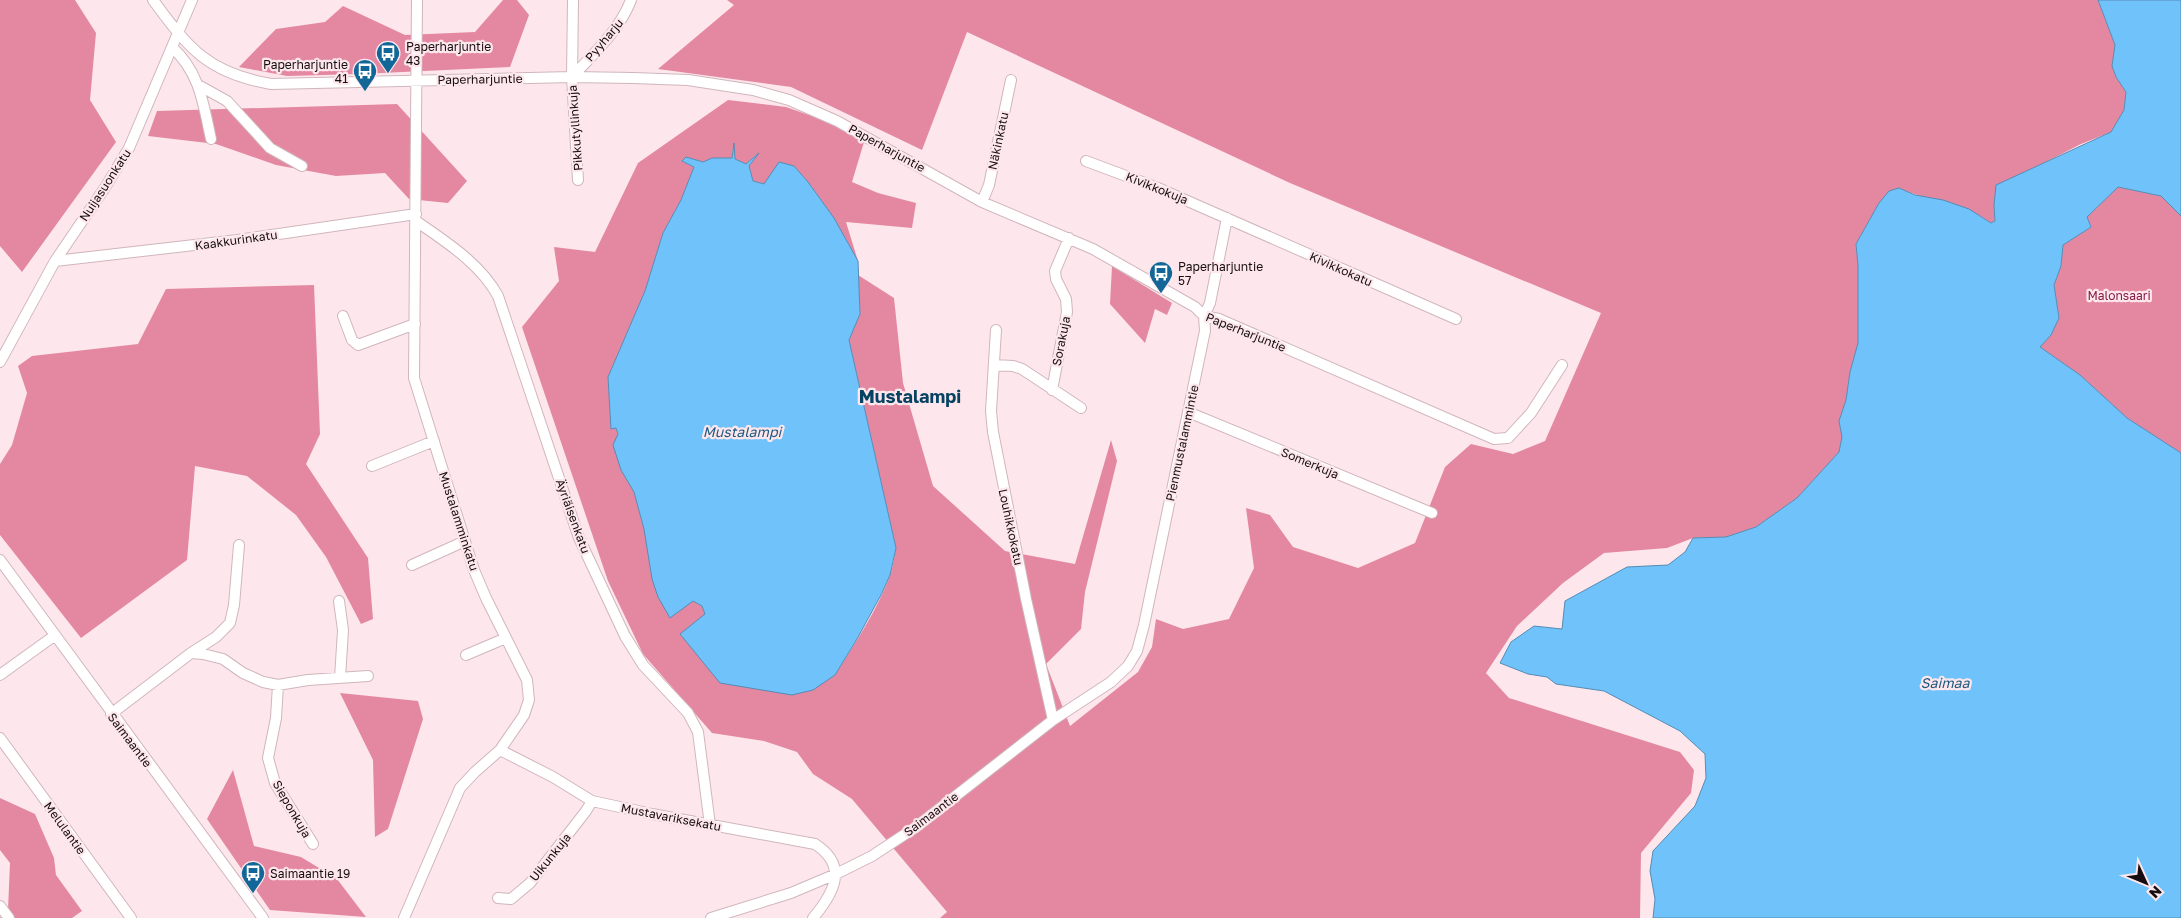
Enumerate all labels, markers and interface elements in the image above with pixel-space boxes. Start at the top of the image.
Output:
street label: Pyyharju [582,16,626,64]
place label: Paperharjuntie 43 [406,39,491,68]
bus stop icon: Paperharjuntie 43 [375,40,401,74]
place label: Paperharjuntie 41 [263,57,348,86]
bus stop icon: Paperharjuntie 41 [352,58,378,92]
street label: Paperharjuntie [437,71,523,87]
street label: Pikkutyllinkuja [565,85,585,171]
street label: Näkinkatu [985,111,1011,171]
street label: Paperharjuntie [846,121,928,175]
street label: Nuijasuonkatu [76,146,134,224]
street label: Kivikkokuja [1124,169,1190,207]
street label: Kaakkurinkatu [194,227,278,253]
street label: Kivikkokatu [1307,248,1375,290]
place label: Paperharjuntie 57 [1178,259,1263,288]
bus stop icon: Paperharjuntie 57 [1148,260,1174,294]
park label: Malonsaari [2087,288,2151,303]
street label: Paperharjuntie [1204,309,1288,355]
street label: Sorakuja [1049,315,1073,367]
street label: Pienmustalammintie [1162,383,1202,503]
district label: Mustalampi [859,385,961,407]
water label: Mustalampi [703,423,784,440]
street label: Somerkuja [1279,444,1341,482]
street label: Mustalamminkatu [436,470,482,572]
street label: Äyriäisenkatu [553,477,593,555]
street label: Louhikkokatu [996,487,1026,567]
water label: Saimaa [1921,674,1971,691]
street label: Saimaantie [105,710,155,770]
street label: Sieponkuja [270,778,314,840]
street label: Saimaantie [901,789,961,839]
street label: Melulantie [41,799,89,857]
street label: Mustavariksekatu [620,800,722,834]
street label: Uikunkuja [526,830,574,884]
north arrow [2121,858,2171,908]
bus stop icon: Saimaantie 19 [240,860,266,894]
place label: Saimaantie 19 [270,866,350,881]
text: N [2146,883,2166,902]

